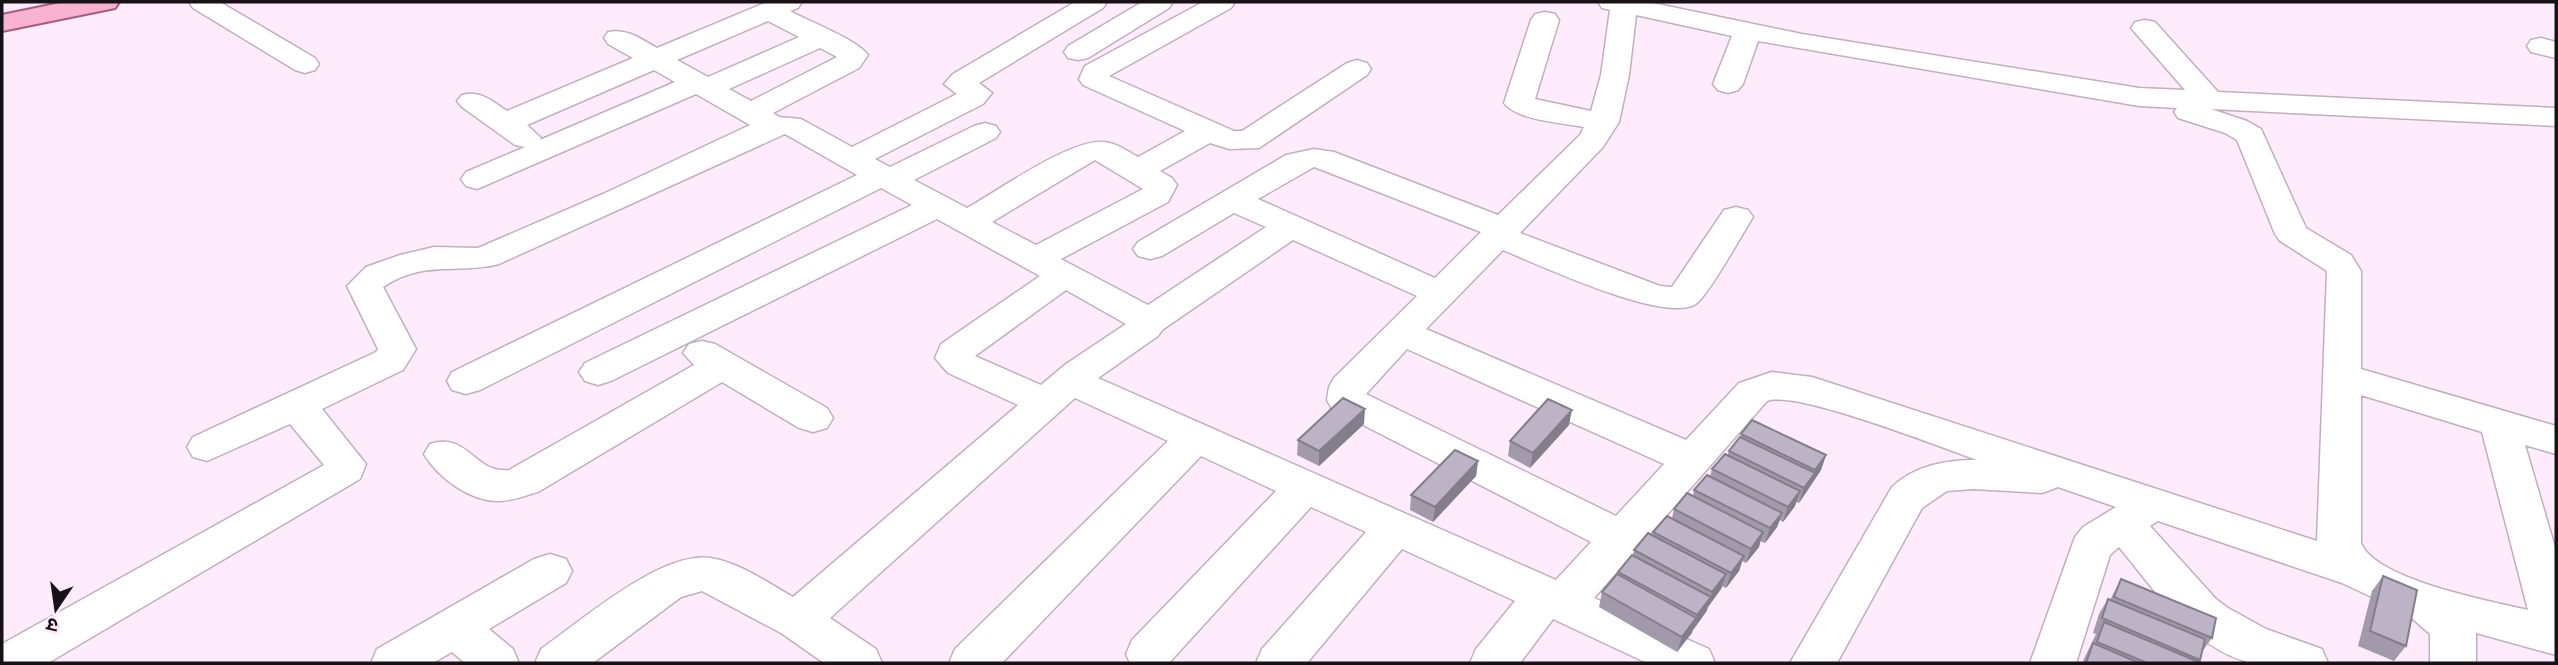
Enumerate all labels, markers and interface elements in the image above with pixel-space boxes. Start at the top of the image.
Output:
north arrow [21,574,91,644]
text: उ [44,613,60,635]

